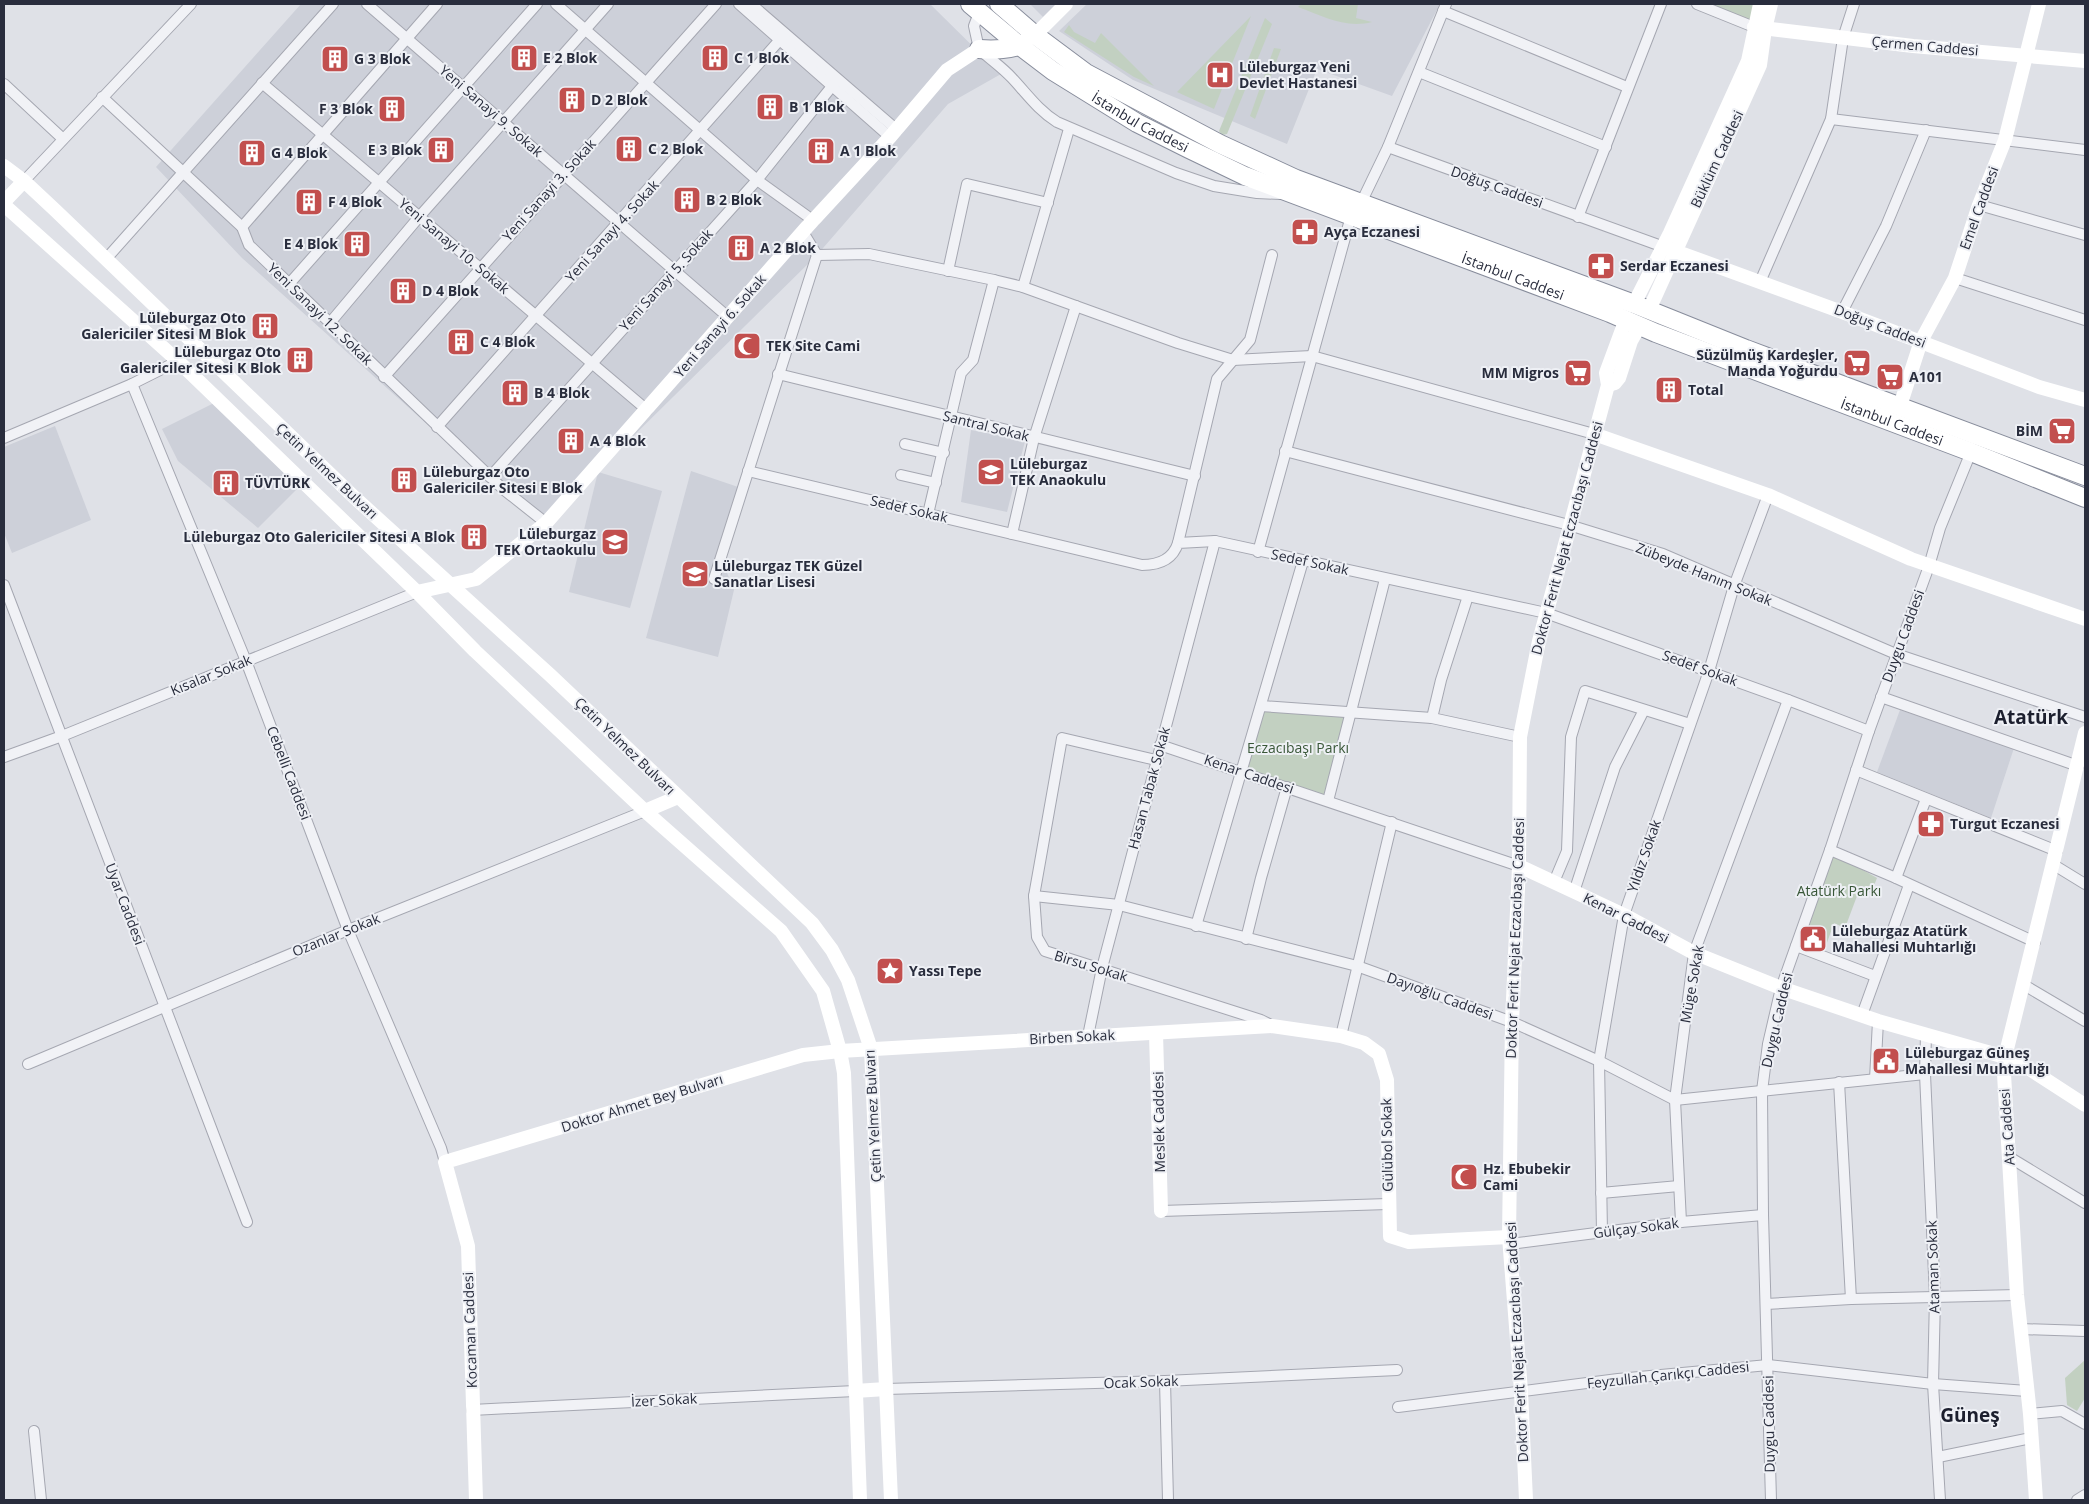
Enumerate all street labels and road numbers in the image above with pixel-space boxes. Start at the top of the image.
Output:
street label: Çermen Caddesi [1871,31,1979,60]
street label: Yeni Sanayi 9. Sokak [436,60,548,161]
street label: İstanbul Caddesi [1088,87,1192,156]
street label: Büklüm Caddesi [1686,107,1747,211]
street label: Yeni Sanayi 3. Sokak [498,134,600,245]
street label: Doğuş Caddesi [1448,161,1546,212]
street label: Emel Caddesi [1955,163,2002,252]
street label: Yeni Sanayi 4. Sokak [561,175,663,286]
street label: Yeni Sanayi 10. Sokak [395,194,514,298]
street label: Yeni Sanayi 5. Sokak [615,224,717,335]
street label: İstanbul Caddesi [1459,248,1567,304]
street label: Yeni Sanayi 12. Sokak [264,258,378,369]
street label: Yeni Sanayi 6. Sokak [669,269,770,381]
street label: Doğuş Caddesi [1832,299,1929,352]
street label: İstanbul Caddesi [1838,394,1946,450]
street label: Santral Sokak [941,406,1032,446]
street label: Çetin Yelmez Bulvarı [272,418,382,523]
street label: Doktor Ferit Nejat Eczacıbaşı Caddesi [1526,419,1607,657]
street label: Sedef Sokak [869,490,950,527]
street label: Zübeyde Hanım Sokak [1633,537,1776,610]
street label: Sedef Sokak [1270,544,1351,579]
street label: Duygu Caddesi [1877,587,1928,685]
street label: Sedef Sokak [1660,645,1741,690]
street label: Kısalar Sokak [167,649,255,699]
street label: Çetin Yelmez Bulvarı [571,693,680,799]
street label: Cebelli Caddesi [263,723,316,823]
street label: Hasan Tabak Sokak [1123,724,1174,851]
street label: Kenar Caddesi [1202,749,1297,798]
street label: Yıldız Sokak [1622,816,1665,895]
street label: Doktor Ferit Nejat Eczacıbaşı Caddesi [1501,817,1528,1059]
street label: Uyar Caddesi [101,860,150,947]
street label: Kenar Caddesi [1580,888,1672,947]
street label: Ozanlar Sokak [289,908,383,961]
street label: Müge Sokak [1675,943,1708,1024]
street label: Birsu Sokak [1052,945,1131,986]
street label: Dayıoğlu Caddesi [1384,967,1496,1024]
street label: Duygu Caddesi [1756,970,1797,1069]
street label: Birben Sokak [1029,1025,1116,1048]
street label: Çetin Yelmez Bulvarı [860,1049,885,1183]
street label: Doktor Ahmet Bey Bulvarı [559,1069,725,1136]
street label: Meslek Caddesi [1148,1071,1169,1173]
street label: Ata Caddesi [1994,1088,2019,1166]
street label: Gülübol Sokak [1376,1097,1397,1192]
street label: Gülçay Sokak [1592,1213,1680,1242]
street label: Ataman Sokak [1921,1219,1944,1314]
street label: Doktor Ferit Nejat Eczacıbaşı Caddesi [1501,1221,1532,1463]
street label: Kocaman Caddesi [458,1272,481,1388]
street label: Feyzullah Çarıkçı Caddesi [1586,1357,1750,1392]
street label: Ocak Sokak [1103,1371,1179,1392]
street label: Duygu Caddesi [1758,1375,1779,1473]
street label: İzer Sokak [630,1388,698,1411]

